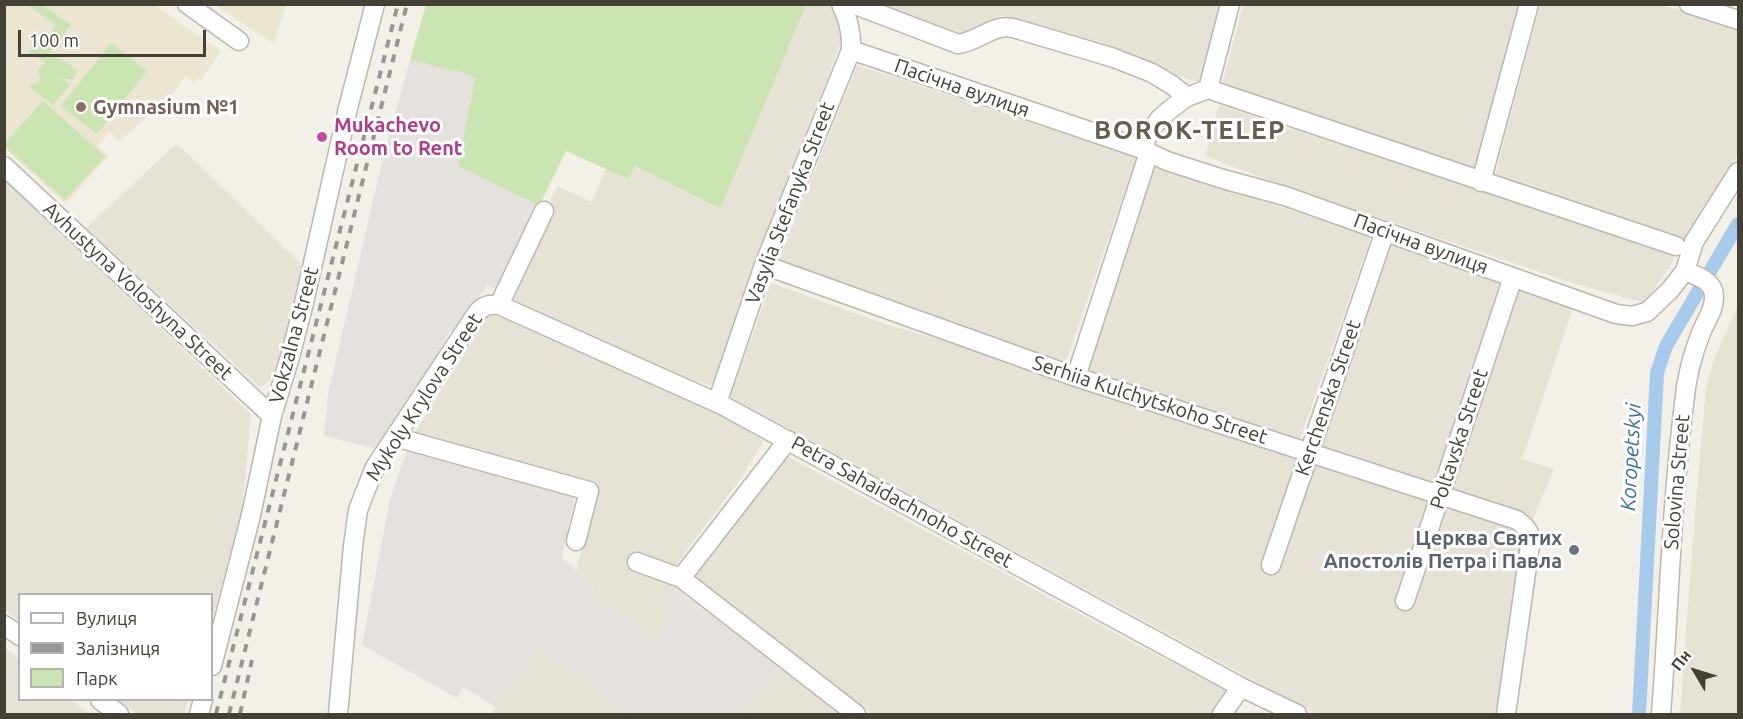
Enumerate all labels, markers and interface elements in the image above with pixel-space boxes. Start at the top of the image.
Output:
scale bar [21,18,208,56]
text: 100 m [29,30,79,50]
street label: Пасічна вулиця [891,54,1033,122]
place label: Gymnasium №1 [93,95,239,119]
street label: Vasylia Stefanyka Street [740,98,840,308]
marker: Gymnasium №1 [74,100,88,114]
place label: Mukachevo Room to Rent [334,113,462,160]
district label: BOROK-TELEP [1094,114,1286,146]
marker: Mukachevo Room to Rent [315,130,329,144]
street label: Avhustyna Voloshyna Street [38,197,238,385]
street label: Пасічна вулиця [1350,209,1492,279]
street label: Vokzalna Street [264,264,324,406]
street label: Mykoly Krylova Street [361,309,487,485]
street label: Kerchenska Street [1290,317,1366,479]
street label: Serhiia Kulchytskoho Street [1030,351,1270,449]
street label: Poltavska Street [1425,366,1493,512]
water label: Koropetskyi [1616,402,1646,512]
street label: Solovina Street [1659,413,1695,551]
street label: Petra Sahaidachnoho Street [787,431,1017,573]
place label: Церква Святих Апостолів Петра і Павла [1324,526,1562,573]
marker: Церква Святих Апостолів Петра і Павла [1567,543,1581,557]
legend [18,593,213,701]
text: Вулиця [76,608,137,628]
text: Залізниця [76,638,160,658]
north arrow [1665,641,1725,701]
text: Пн [1667,646,1694,674]
text: Парк [76,668,117,688]

